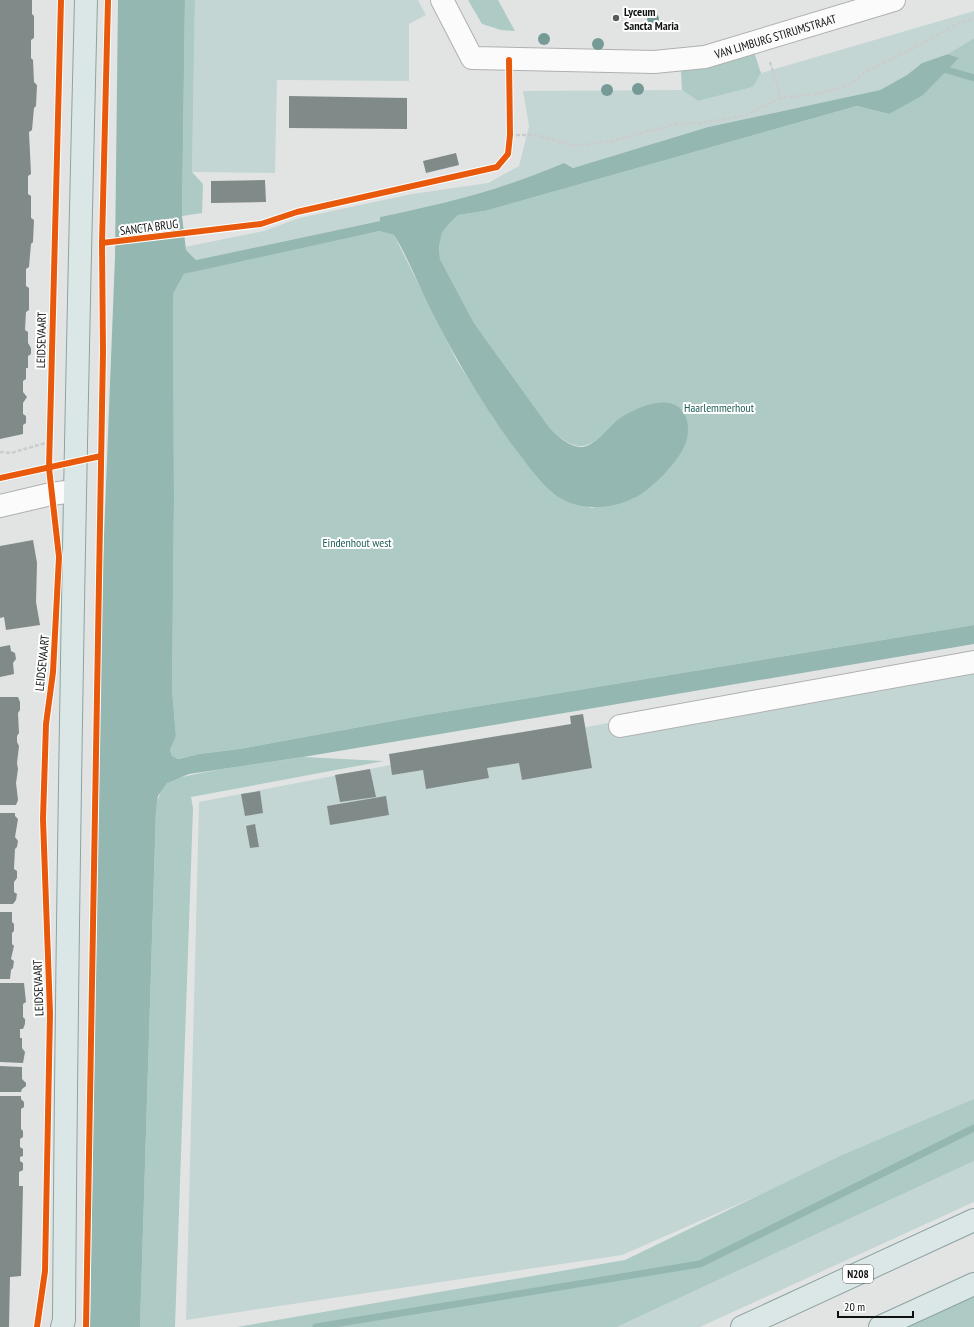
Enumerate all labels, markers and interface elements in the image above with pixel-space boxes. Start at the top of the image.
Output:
place label: Lyceum Sancta Maria [624,4,679,33]
street label: VAN LIMBURG STIRUMSTRAAT [712,10,838,61]
marker: Lyceum Sancta Maria [611,13,621,23]
street label: SANCTA BRUG [119,216,179,238]
street label: LEIDSEVAART [33,311,49,368]
park label: Haarlemmerhout [684,400,755,415]
park label: Eindenhout west [322,535,392,550]
street label: LEIDSEVAART [32,633,52,692]
street label: LEIDSEVAART [29,959,46,1017]
road number: N208 [843,1265,873,1283]
scale bar [838,1293,913,1319]
text: 20 m [844,1299,865,1314]

